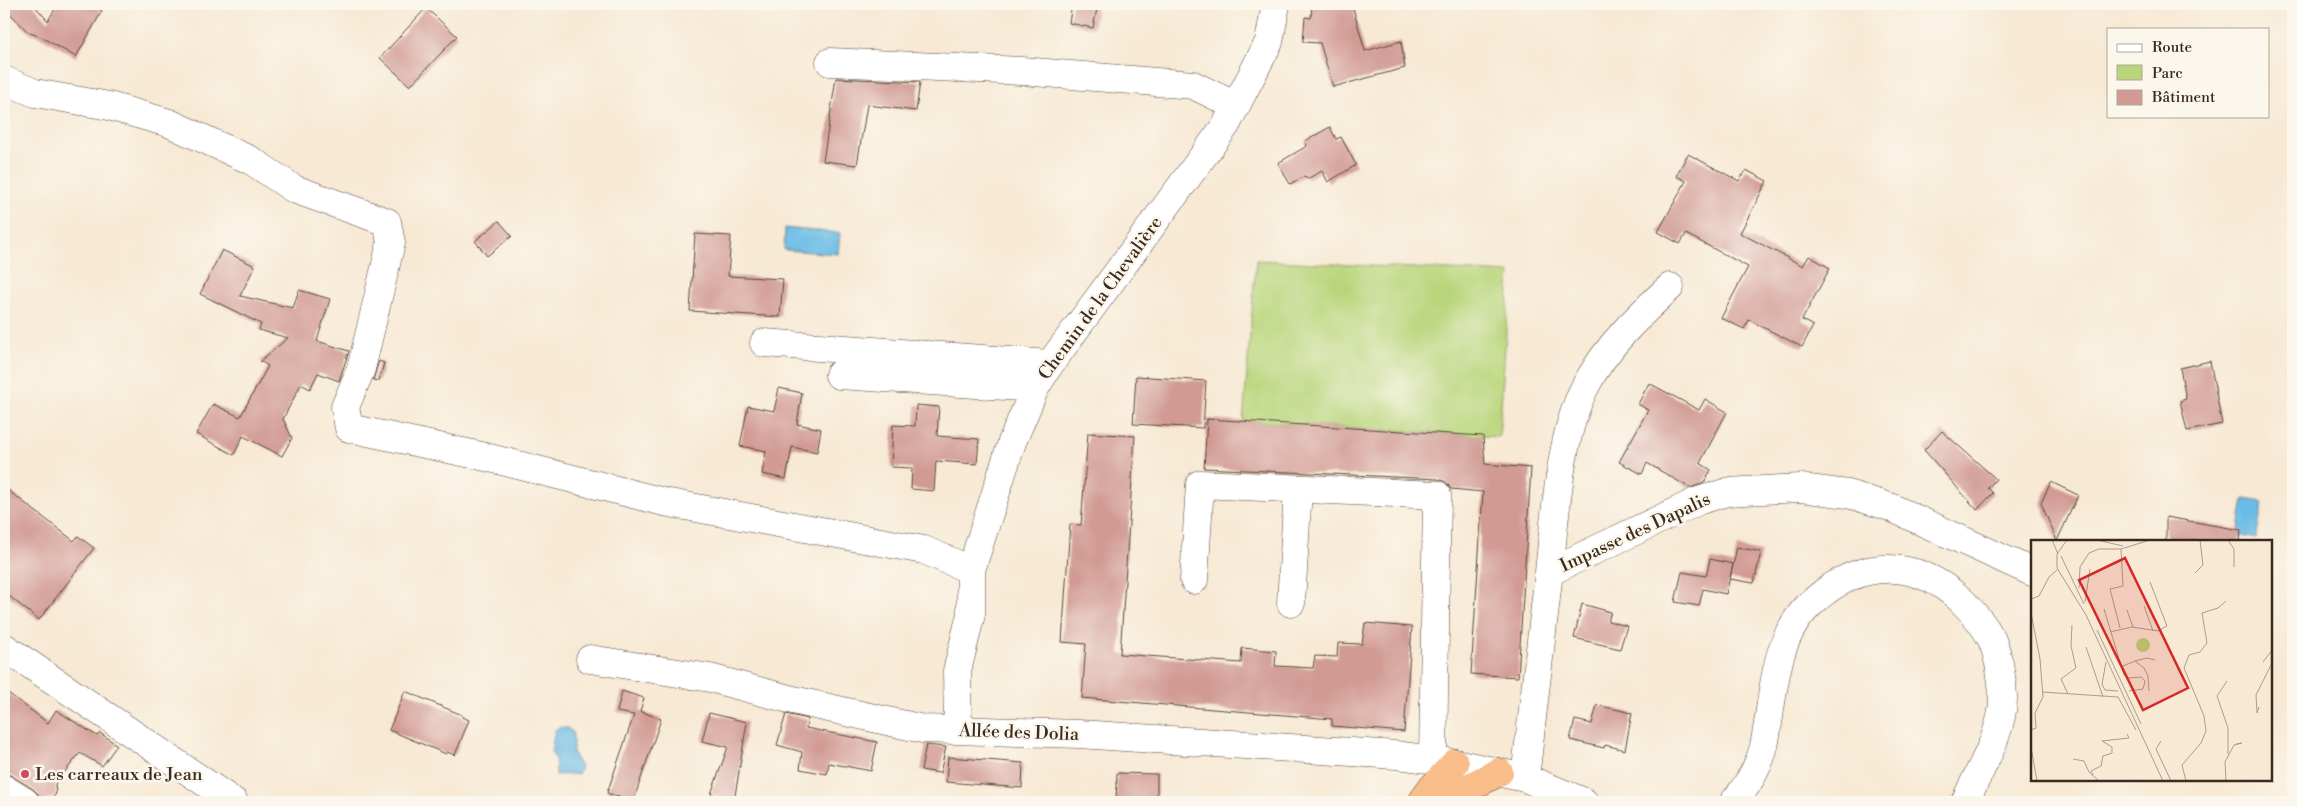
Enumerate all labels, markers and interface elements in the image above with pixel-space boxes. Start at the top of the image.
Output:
legend [2107,28,2270,118]
text: Route [2152,38,2192,57]
text: Parc [2152,64,2183,83]
text: Bâtiment [2151,88,2216,107]
street label: Chemin de la Chevalière [1033,212,1168,385]
street label: Impasse des Dapalis [1556,487,1714,577]
inset map [2031,540,2272,781]
street label: Allée des Dolia [957,719,1080,746]
place label: Les carreaux de Jean [35,763,203,786]
marker: Les carreaux de Jean [19,768,31,780]

